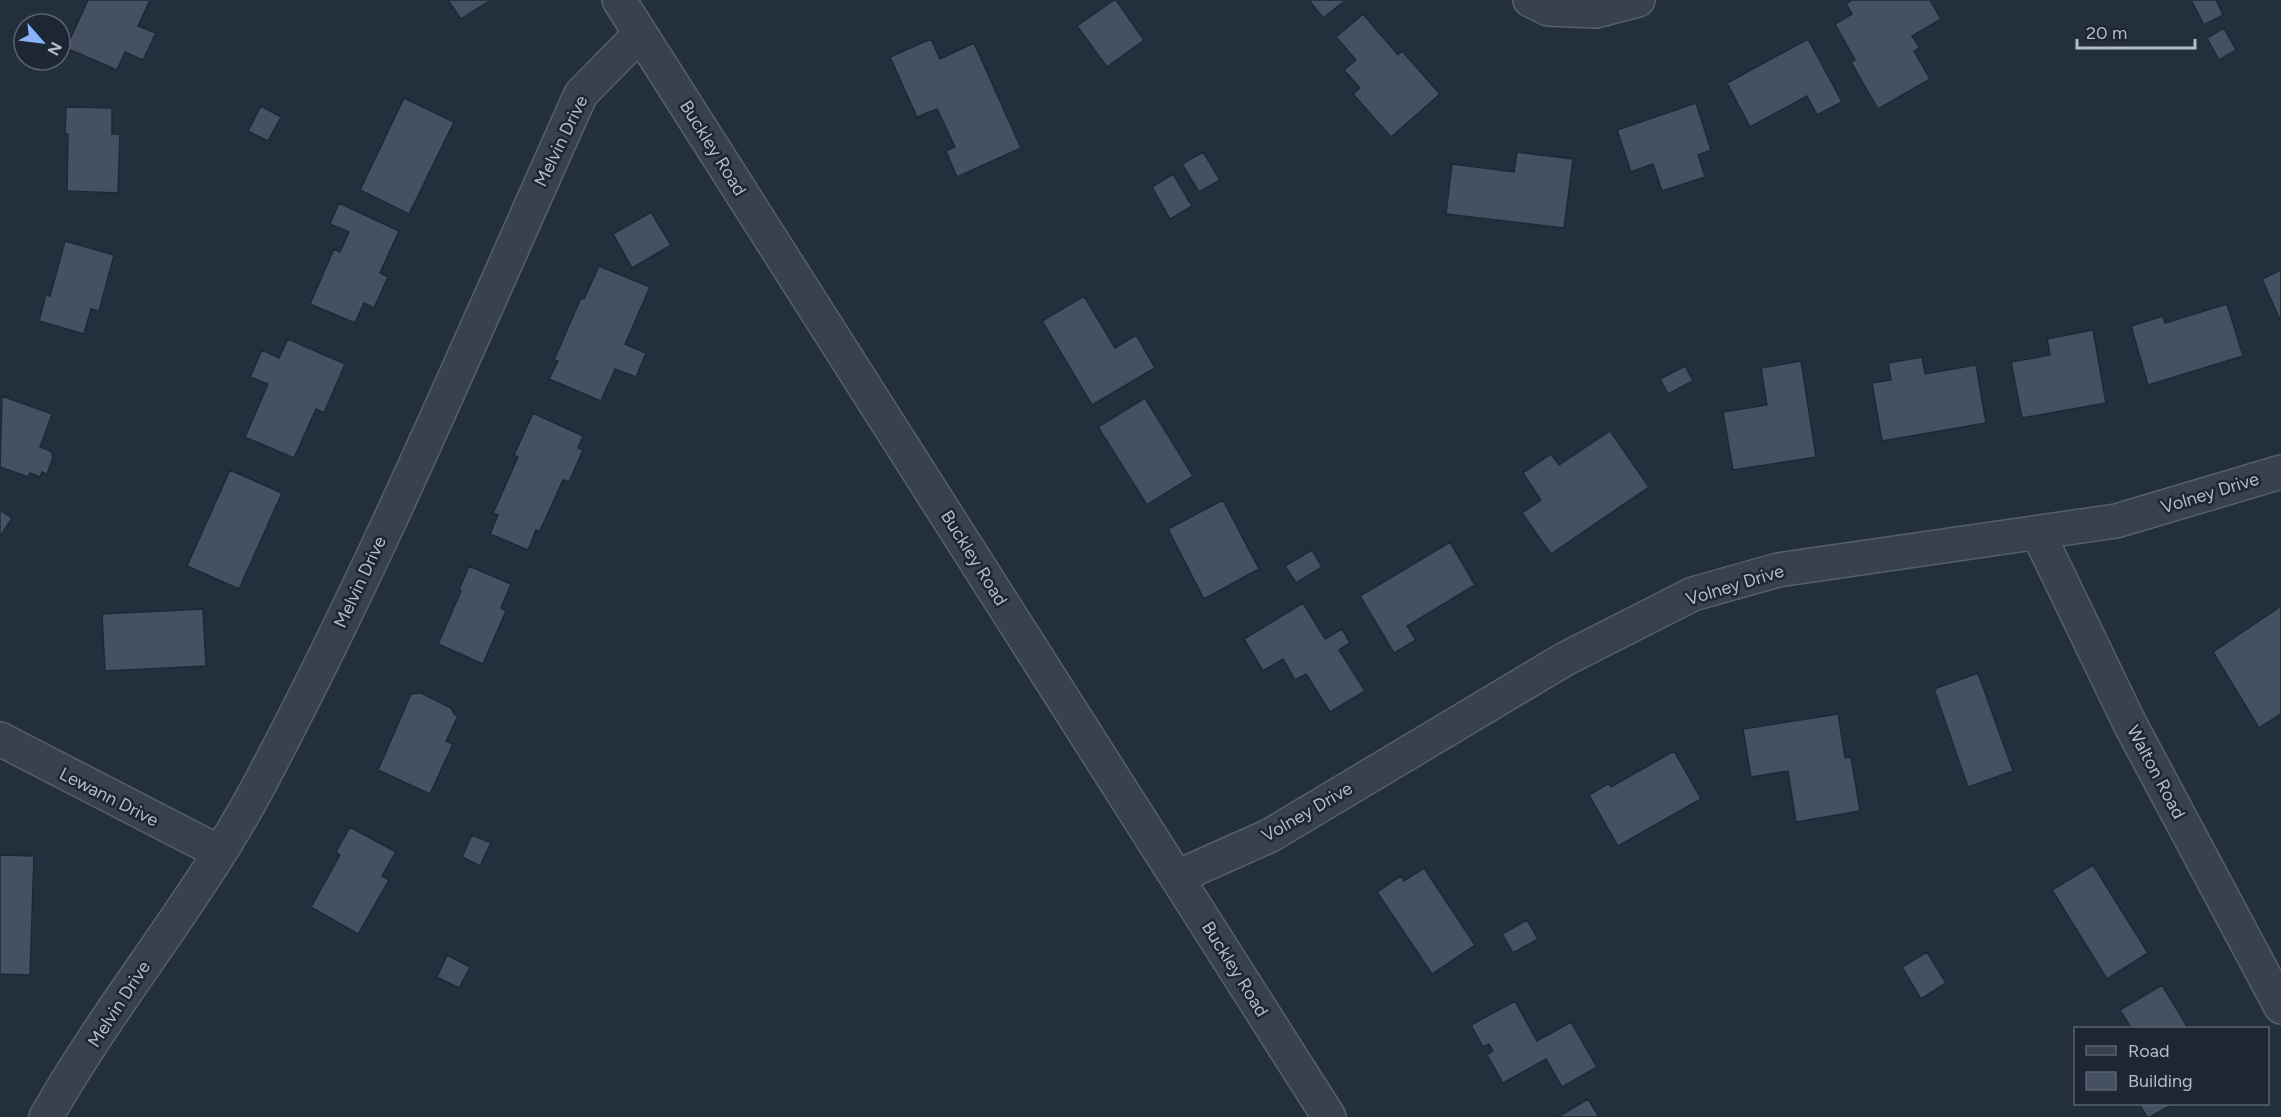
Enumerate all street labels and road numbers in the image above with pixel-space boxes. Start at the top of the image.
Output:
street label: Melvin Drive [529,92,593,190]
street label: Buckley Road [675,96,751,200]
street label: Volney Drive [2158,468,2262,518]
street label: Buckley Road [936,506,1012,610]
street label: Melvin Drive [329,532,391,631]
street label: Volney Drive [1683,560,1787,610]
street label: Walton Road [2122,721,2190,823]
street label: Lewann Drive [56,763,162,831]
street label: Volney Drive [1258,777,1357,847]
street label: Buckley Road [1197,917,1273,1021]
street label: Melvin Drive [83,956,155,1051]

